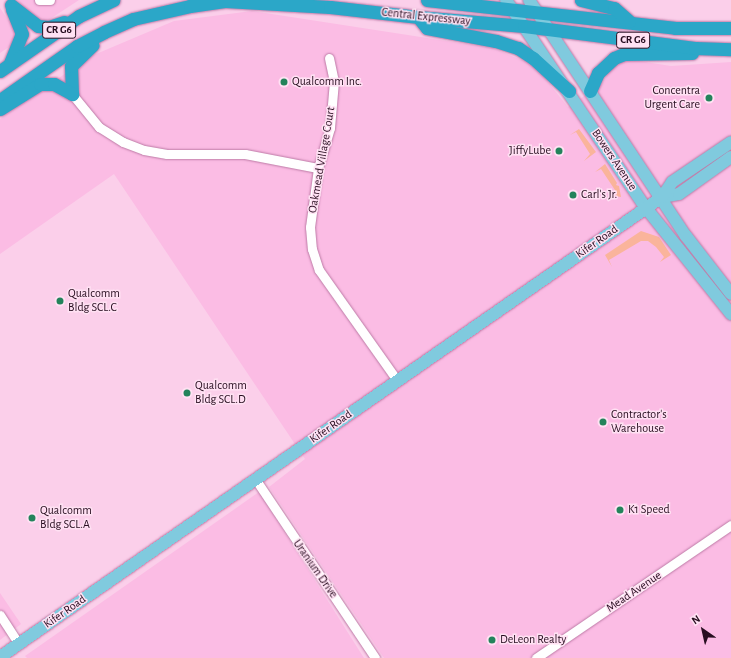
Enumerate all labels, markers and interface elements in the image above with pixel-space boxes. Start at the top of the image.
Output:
street label: Central Expressway [381,5,471,29]
road number: CR G6 [42,21,76,39]
road number: CR G6 [616,31,650,49]
place label: Qualcomm Inc. [292,75,362,89]
marker: Qualcomm Inc. [279,77,289,87]
place label: Concentra Urgent Care [644,84,700,112]
marker: Concentra Urgent Care [703,92,715,104]
street label: Oakmead Village Court [306,106,338,214]
street label: Bowers Avenue [588,127,640,193]
place label: JiffyLube [509,144,551,158]
marker: JiffyLube [554,146,564,156]
place label: Carl's Jr. [581,188,617,202]
marker: Carl's Jr. [568,190,578,200]
street label: Kifer Road [573,222,621,262]
place label: Qualcomm Bldg SCL.C [68,287,120,315]
marker: Qualcomm Bldg SCL.C [55,296,65,306]
place label: Qualcomm Bldg SCL.D [195,379,247,407]
marker: Qualcomm Bldg SCL.D [182,388,192,398]
street label: Kifer Road [307,407,355,447]
place label: Contractor's Warehouse [611,408,667,436]
marker: Contractor's Warehouse [598,417,608,427]
place label: K1 Speed [628,503,670,517]
place label: Qualcomm Bldg SCL.A [40,504,92,532]
marker: K1 Speed [615,505,625,515]
marker: Qualcomm Bldg SCL.A [27,513,37,523]
street label: Uranium Drive [290,537,340,601]
street label: Mead Avenue [604,568,664,616]
street label: Kifer Road [41,592,89,632]
north arrow [683,610,723,650]
text: N [690,613,702,626]
place label: DeLeon Realty [500,633,566,647]
marker: DeLeon Realty [487,635,497,645]

